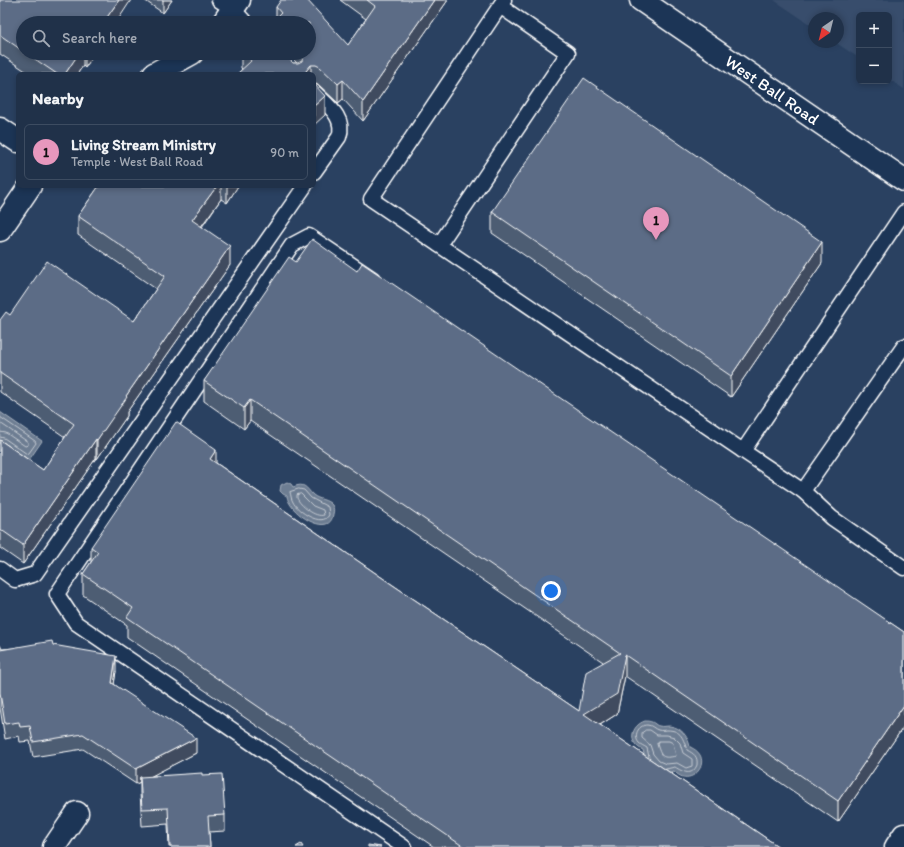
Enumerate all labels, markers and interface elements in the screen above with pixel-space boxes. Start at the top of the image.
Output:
north arrow [808,12,844,48]
map controls [856,12,892,84]
button: + [856,12,892,48]
search box [16,16,316,60]
icon: search [30,27,52,49]
text: Search here [62,29,137,47]
button: − [856,48,892,84]
street label: West Ball Road [721,51,823,129]
text: Nearby [32,88,84,108]
text: Living Stream Ministry [71,136,216,154]
text: 1 [43,145,49,160]
text: 90 m [270,145,299,160]
text: Temple · West Ball Road [71,154,203,169]
pin: 1 [643,207,669,240]
your location [541,581,561,601]

